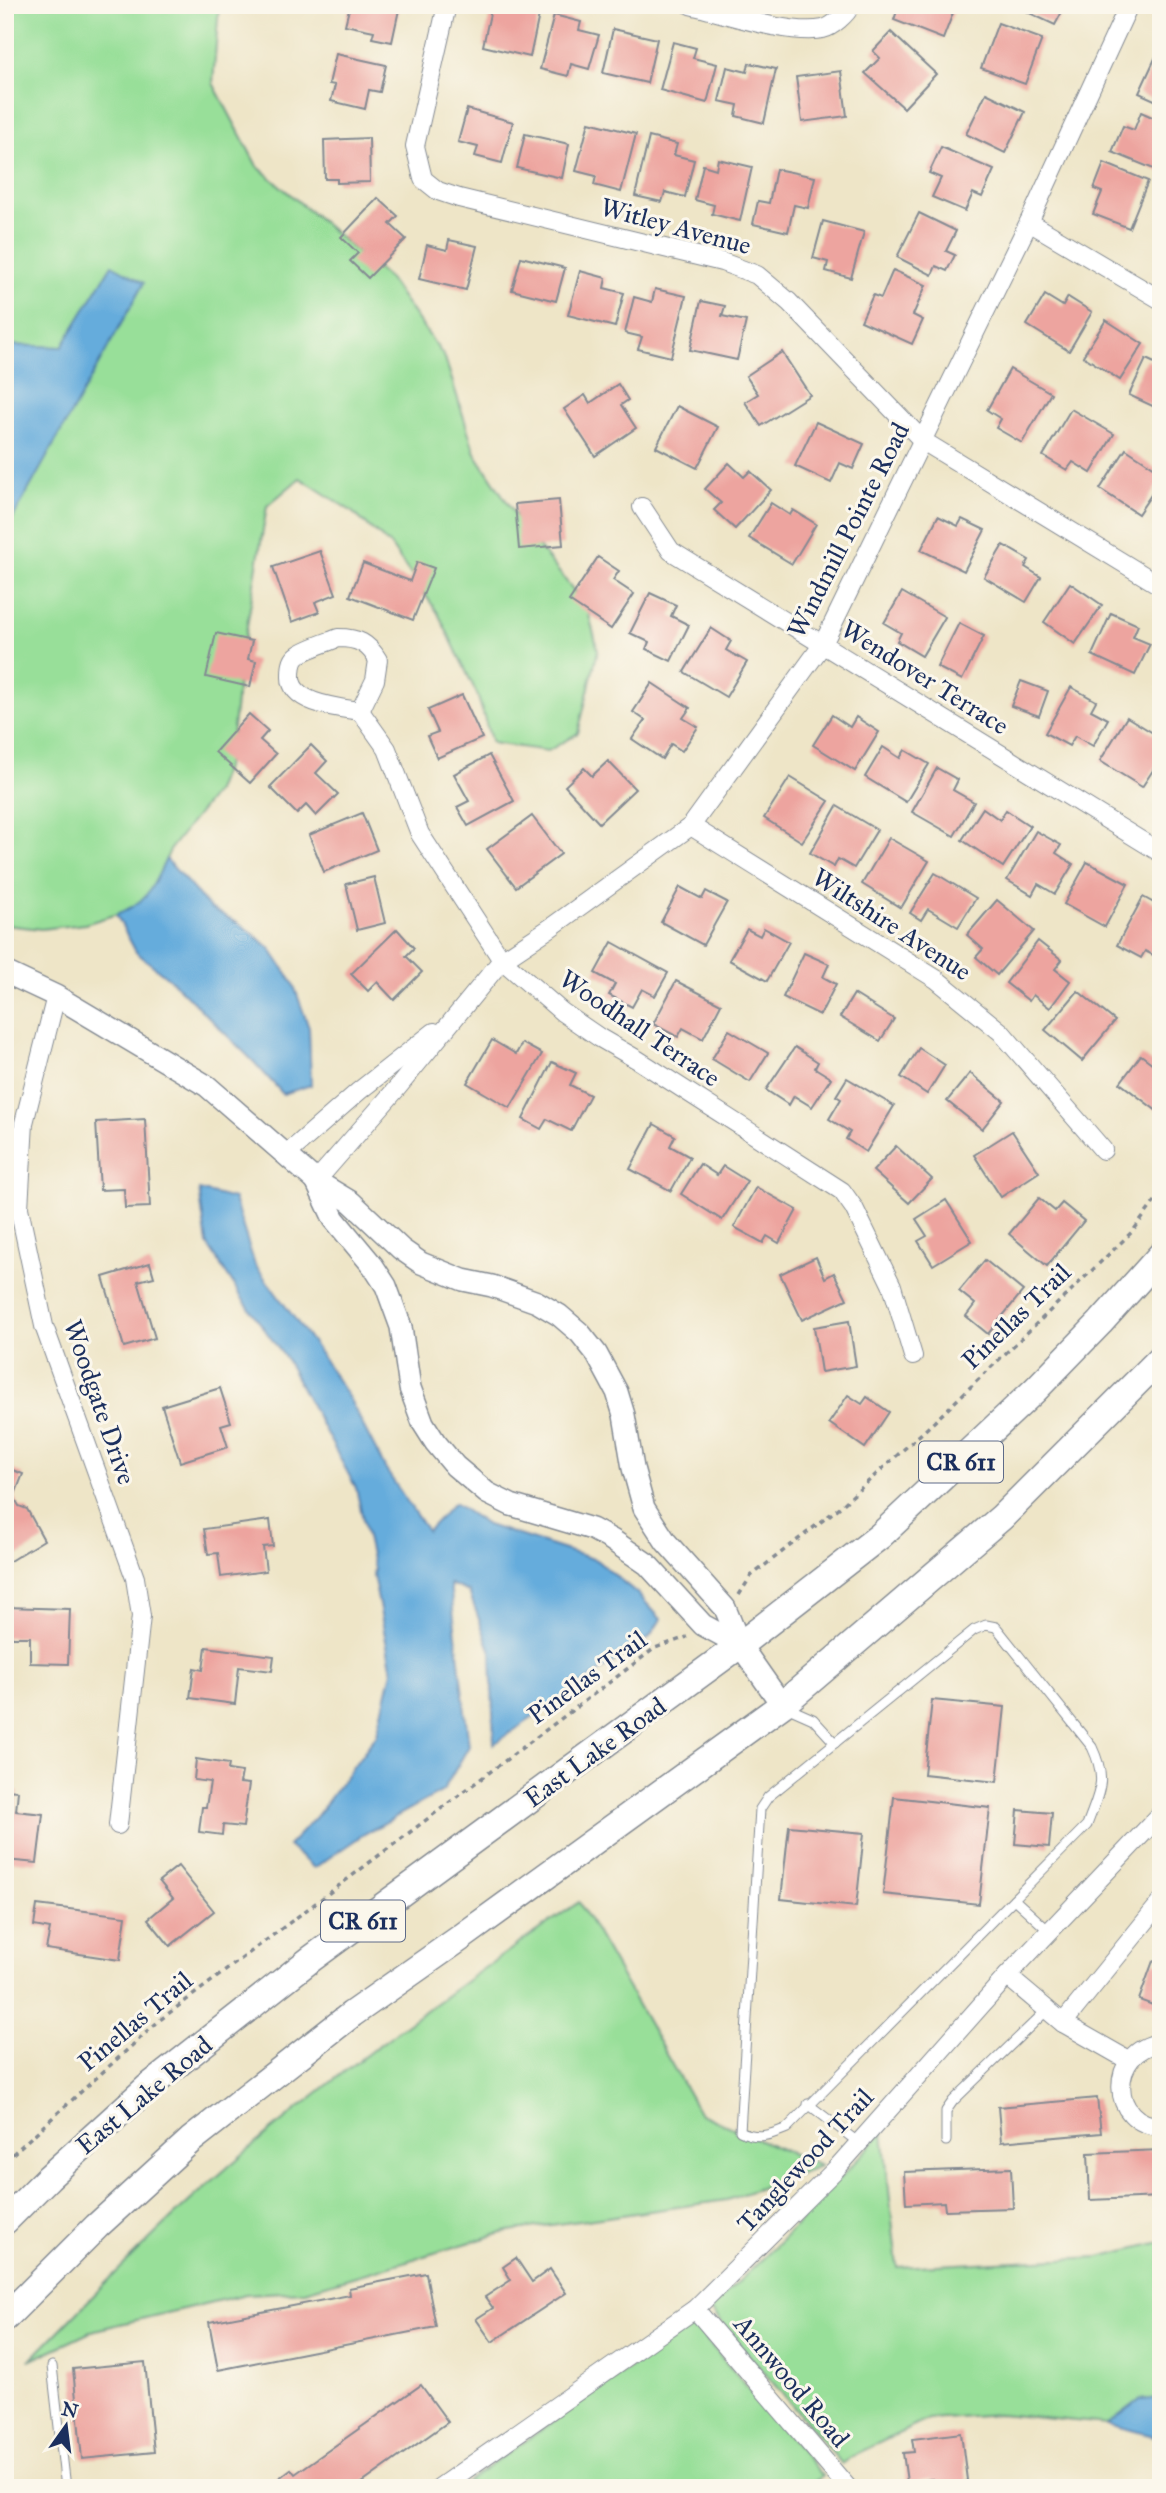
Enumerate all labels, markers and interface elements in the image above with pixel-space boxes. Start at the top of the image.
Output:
street label: Witley Avenue [597,191,755,261]
street label: Windmill Pointe Road [780,417,916,643]
street label: Wendover Terrace [835,613,1015,741]
street label: Wiltshire Avenue [807,861,978,987]
street label: Woodhall Terrace [553,962,727,1094]
street label: Pinellas Trail [955,1256,1077,1376]
street label: Woodgate Drive [57,1315,143,1489]
road number: CR 611 [919,1442,1003,1482]
street label: Pinellas Trail [521,1623,653,1731]
street label: East Lake Road [518,1690,672,1814]
road number: CR 611 [321,1900,405,1942]
street label: Pinellas Trail [71,1964,199,2078]
street label: East Lake Road [69,2029,219,2161]
street label: Tanglewood Trail [730,2081,880,2239]
street label: Annwood Road [727,2308,857,2454]
north arrow [32,2392,102,2462]
text: N [59,2397,81,2423]

